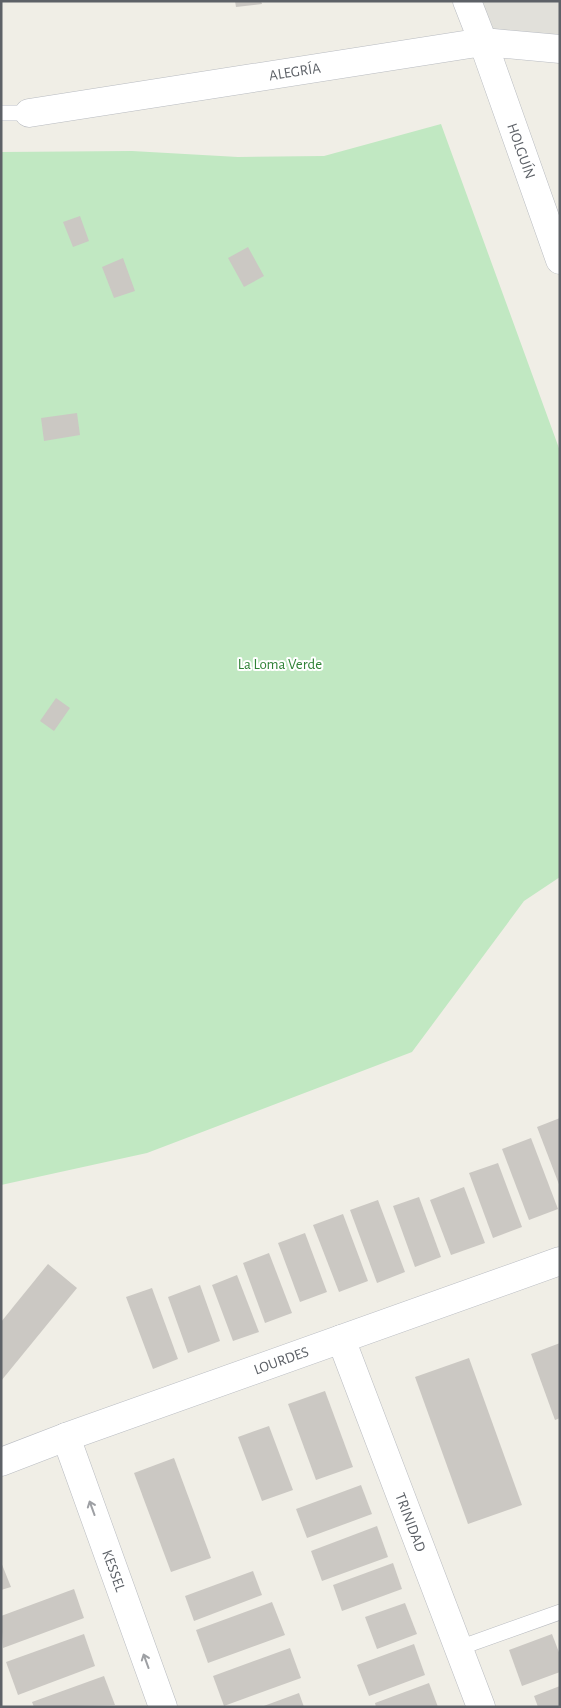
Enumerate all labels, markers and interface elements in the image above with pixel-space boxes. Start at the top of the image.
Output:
street label: ALEGRÍA [268,60,322,83]
street label: HOLGUÍN [504,121,538,181]
park label: La Loma Verde [238,657,322,672]
street label: LOURDES [252,1344,311,1377]
street label: TRINIDAD [392,1491,428,1554]
one-way arrow [86,1500,96,1516]
street label: KESSEL [99,1548,128,1594]
one-way arrow [141,1654,150,1669]

